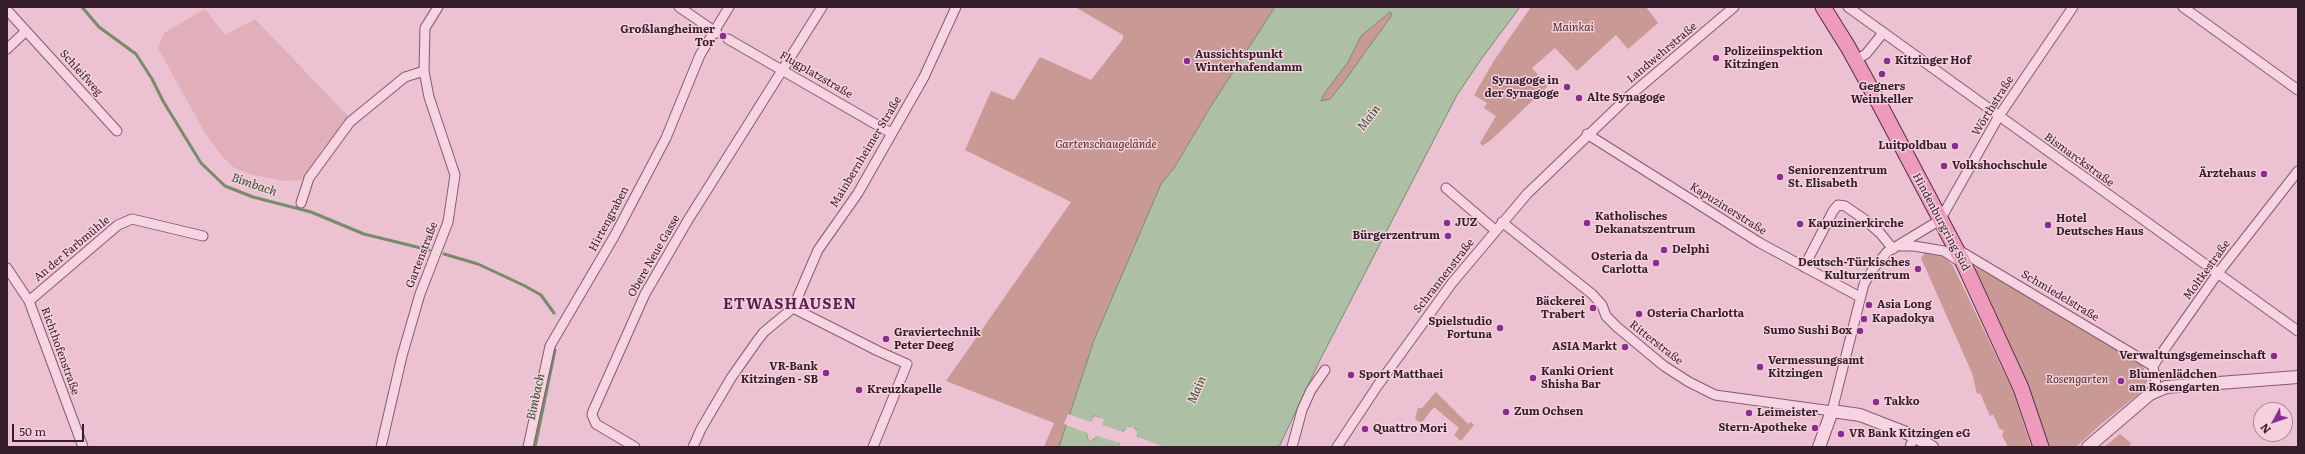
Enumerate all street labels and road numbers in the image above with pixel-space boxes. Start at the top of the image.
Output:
street label: Landwehrstraße [1624,20,1700,86]
street label: Schleifweg [57,47,105,99]
street label: Flugplatzstraße [777,49,855,101]
street label: Wörthstraße [1969,74,2017,138]
street label: Mainbernheimer Straße [828,94,904,210]
street label: Bismarckstraße [2042,130,2116,190]
street label: Hindenburgring Süd [1910,171,1972,273]
street label: Kapuzinerstraße [1687,180,1769,238]
street label: Hirtengraben [586,184,632,254]
street label: Obere Neue Gasse [625,213,683,299]
street label: An der Farbmühle [32,214,112,284]
street label: Gartenstraße [403,220,441,290]
street label: Schrannenstraße [1411,236,1477,316]
street label: Moltkestraße [2181,238,2233,302]
street label: Schmiedelstraße [2019,268,2101,324]
street label: Richthofenstraße [38,305,82,397]
street label: Ritterstraße [1627,318,1685,368]

